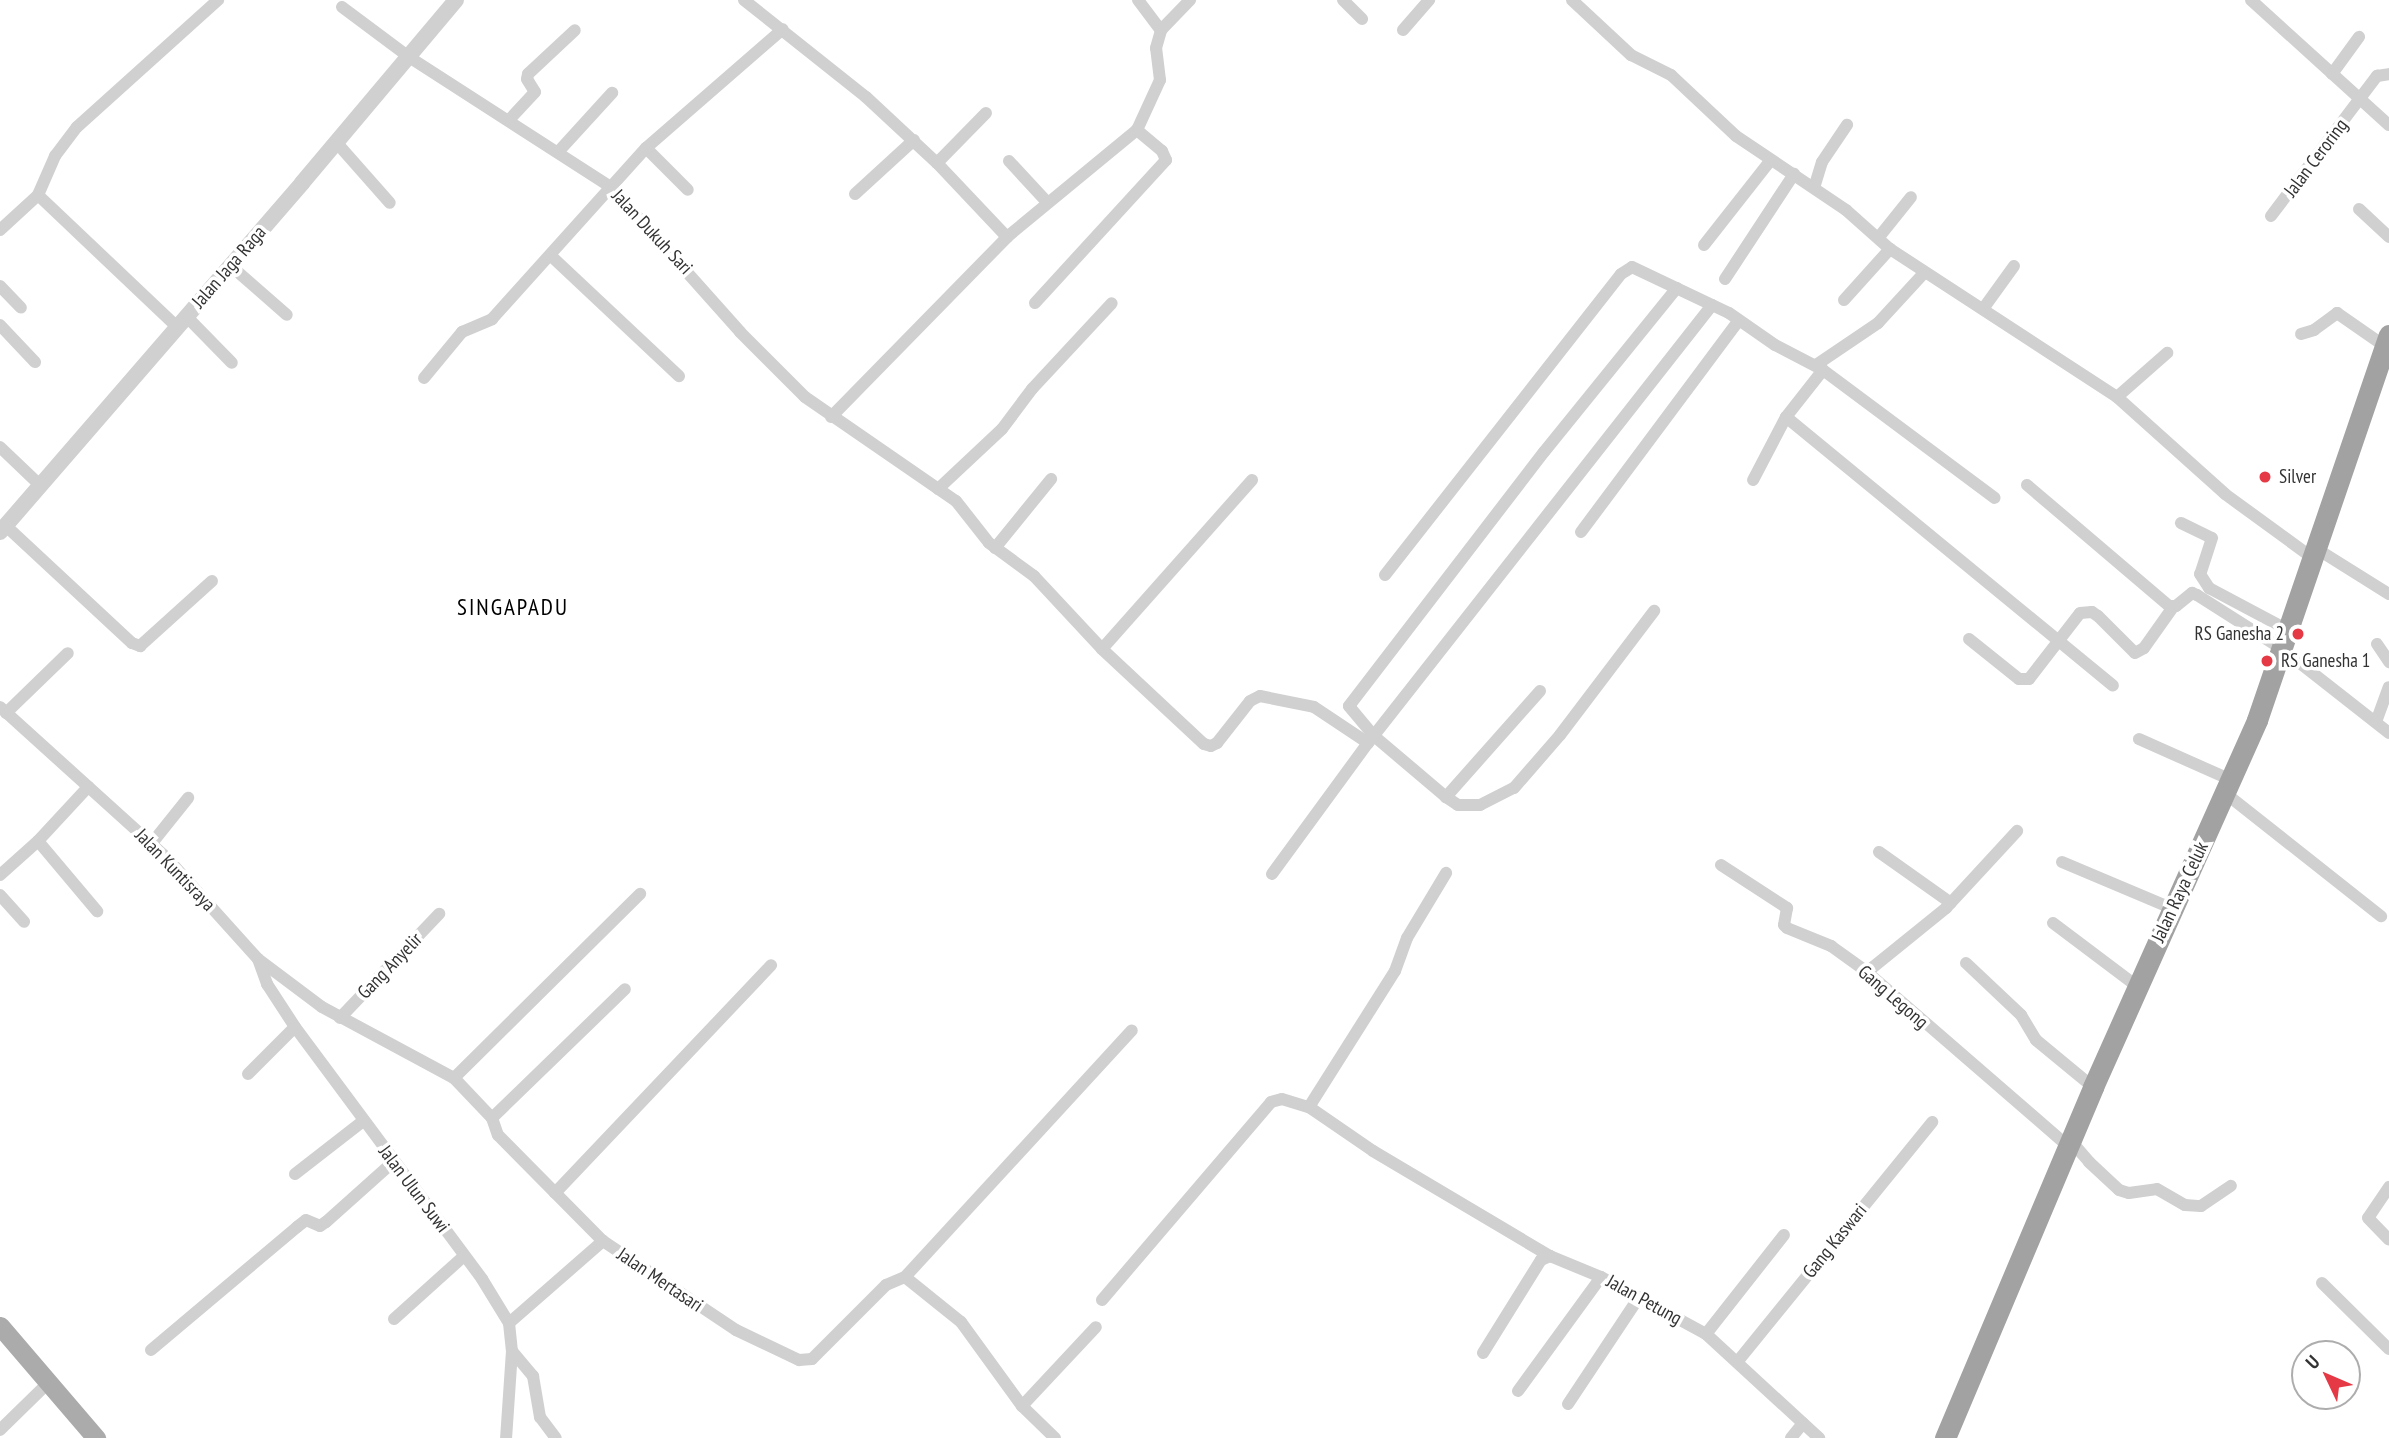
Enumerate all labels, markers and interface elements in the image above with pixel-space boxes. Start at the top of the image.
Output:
street label: Jalan Ceroring [2279,114,2353,202]
street label: Jalan Dukuh Sari [607,185,697,279]
street label: Jalan Jaga Raga [187,221,271,313]
place label: Silver [2279,466,2316,488]
marker: Silver [2257,469,2273,485]
district label: SINGAPADU [458,593,568,621]
place label: RS Ganesha 2 [2195,623,2284,645]
marker: RS Ganesha 2 [2290,626,2306,642]
place label: RS Ganesha 1 [2281,650,2370,672]
marker: RS Ganesha 1 [2259,653,2275,669]
street label: Jalan Kuntisraya [130,824,220,916]
street label: Jalan Raya Celuk [2147,838,2213,946]
street label: Gang Anyelir [353,928,427,1004]
street label: Gang Legong [1853,960,1933,1034]
street label: Jalan Ulun Suwi [374,1141,454,1237]
street label: Gang Kaswari [1798,1199,1872,1283]
street label: Jalan Mertasari [613,1243,707,1317]
street label: Jalan Petung [1602,1270,1686,1330]
north arrow [2291,1340,2361,1410]
text: U [2300,1350,2324,1374]

